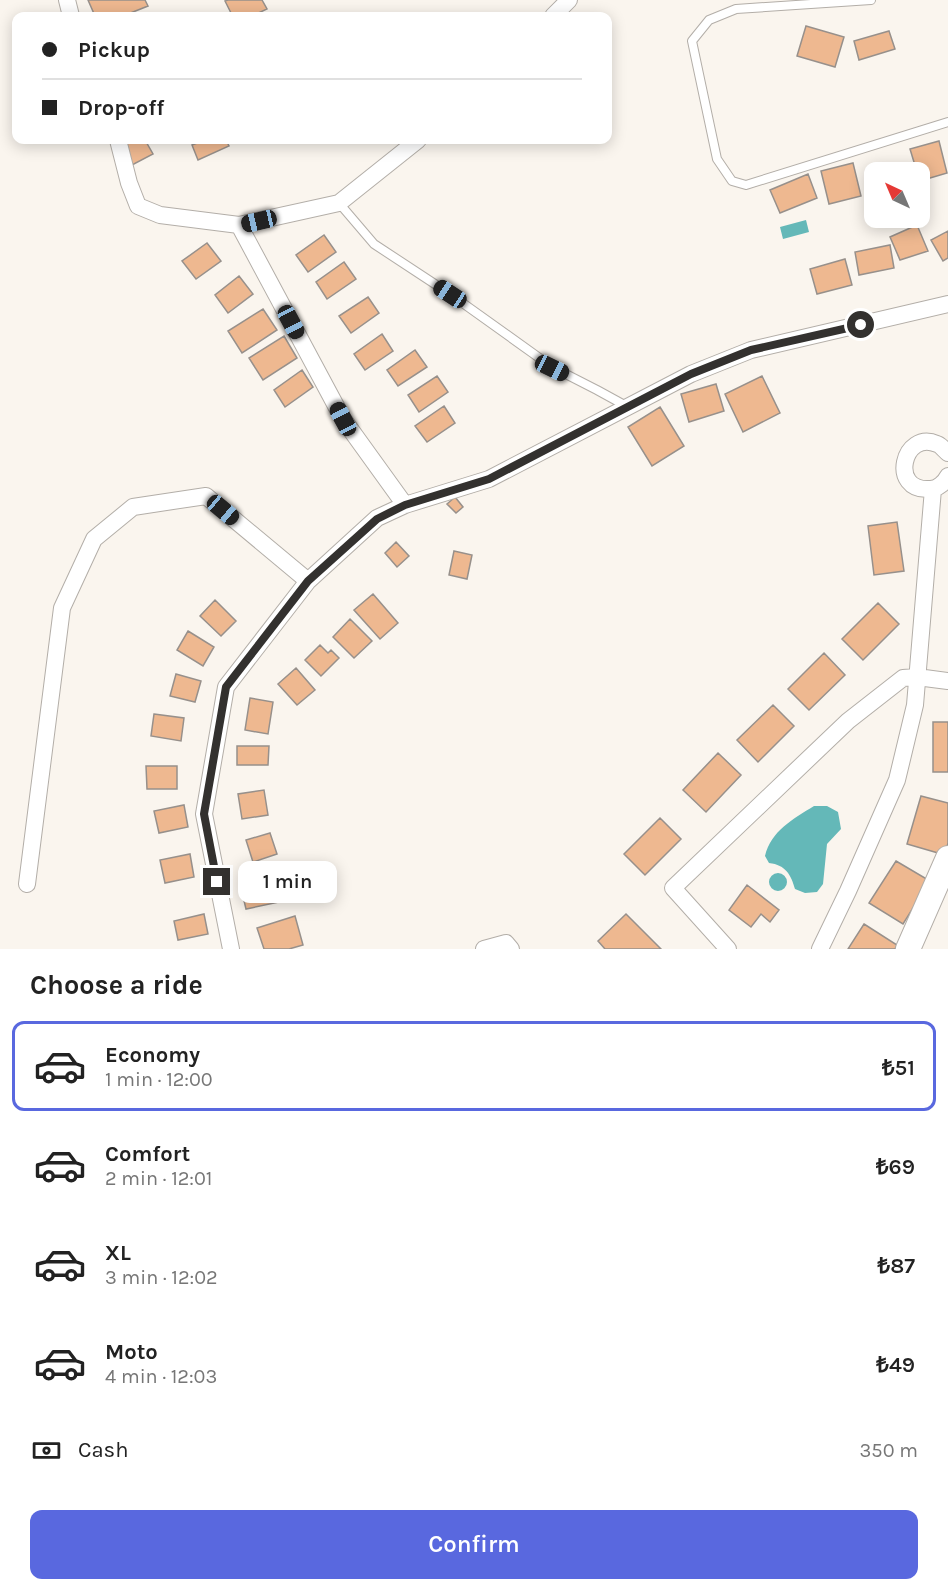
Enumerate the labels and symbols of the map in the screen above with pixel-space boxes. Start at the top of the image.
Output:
north arrow [864,162,930,228]
car [239,208,279,234]
car [430,277,470,311]
car [275,302,307,342]
route start [847,311,874,338]
car [532,352,572,384]
car [327,399,359,439]
car [203,492,243,528]
callout: 1 min [238,861,337,903]
route end [203,868,230,895]

